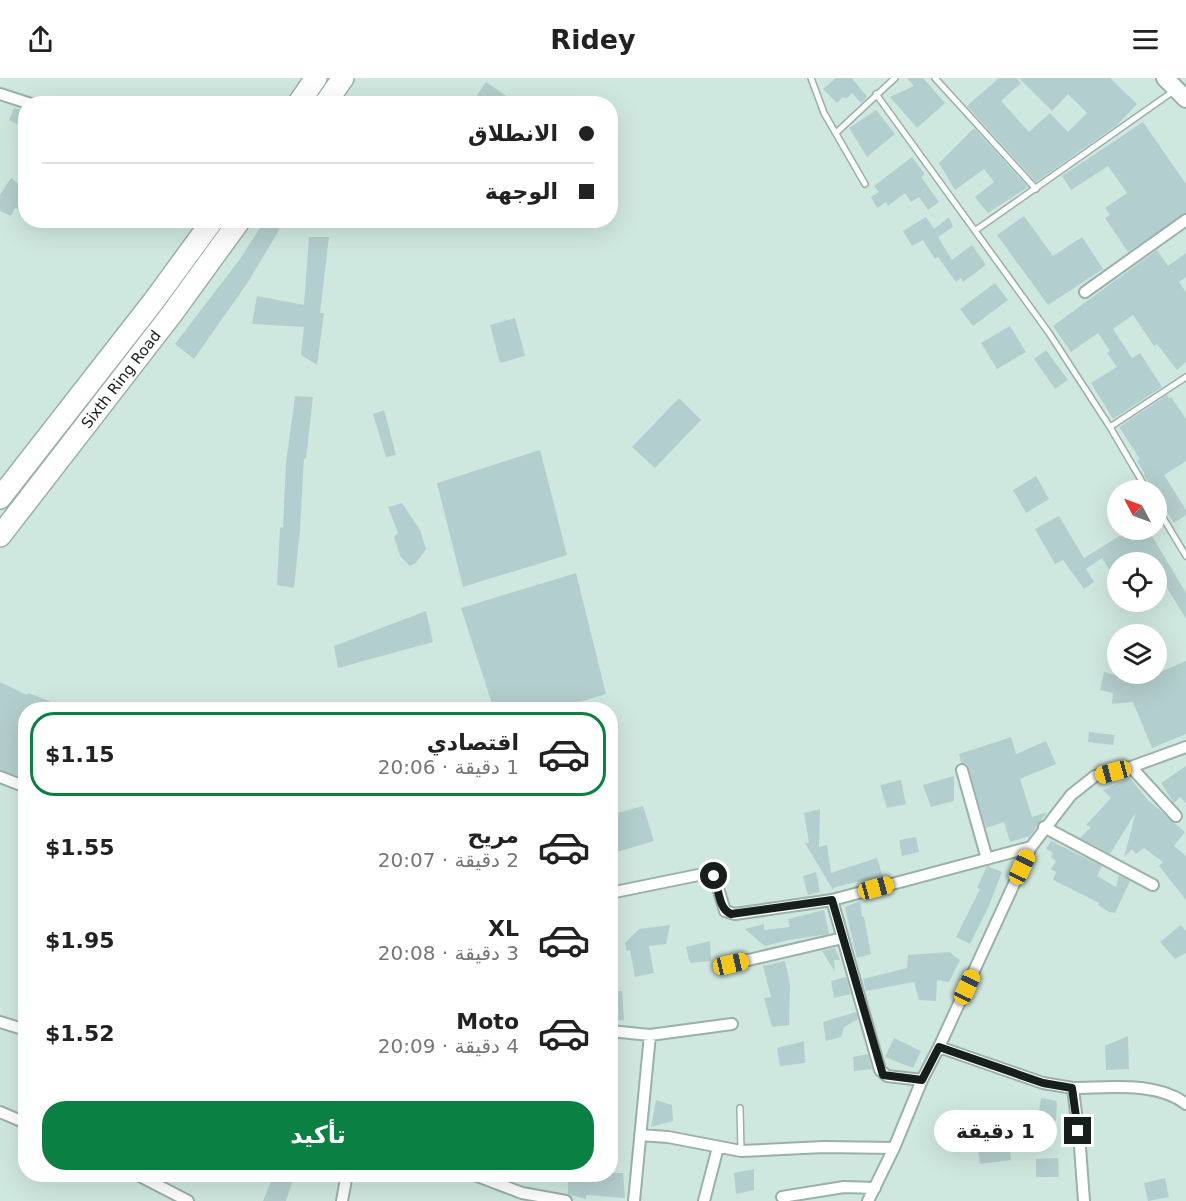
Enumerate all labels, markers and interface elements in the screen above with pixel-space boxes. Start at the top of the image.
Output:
icon: share [24,23,57,56]
icon: menu [1129,23,1162,56]
text: Ridey [550,24,636,55]
text: الانطلاق [468,121,558,146]
text: الوجهة [485,179,558,204]
street label: Sixth Ring Road [78,327,165,432]
north arrow [1107,480,1167,540]
map controls [1107,480,1167,684]
button: locate [1107,552,1167,612]
button: layers [1107,624,1167,684]
icon: car [537,727,591,781]
text: اقتصادي [427,730,519,755]
text: $1.15 [45,742,115,767]
text: 1 دقيقة · 20:06 [378,755,519,779]
car [1093,759,1133,785]
icon: car [537,820,591,874]
text: مريح [468,823,519,848]
text: $1.55 [45,835,115,860]
car [1006,847,1038,887]
text: 2 دقيقة · 20:07 [378,848,519,872]
route start [700,862,727,889]
car [856,875,896,901]
icon: car [537,913,591,967]
text: XL [488,916,519,941]
text: $1.95 [45,928,115,953]
text: 3 دقيقة · 20:08 [378,941,519,965]
car [711,951,751,977]
car [951,967,983,1007]
icon: car [537,1006,591,1060]
text: Moto [456,1009,519,1034]
text: $1.52 [45,1021,115,1046]
text: 4 دقيقة · 20:09 [378,1034,519,1058]
button: تأكيد [42,1101,594,1170]
callout: 1 دقيقة [934,1110,1057,1152]
route end [1064,1117,1091,1144]
text: 1 دقيقة [956,1119,1035,1143]

